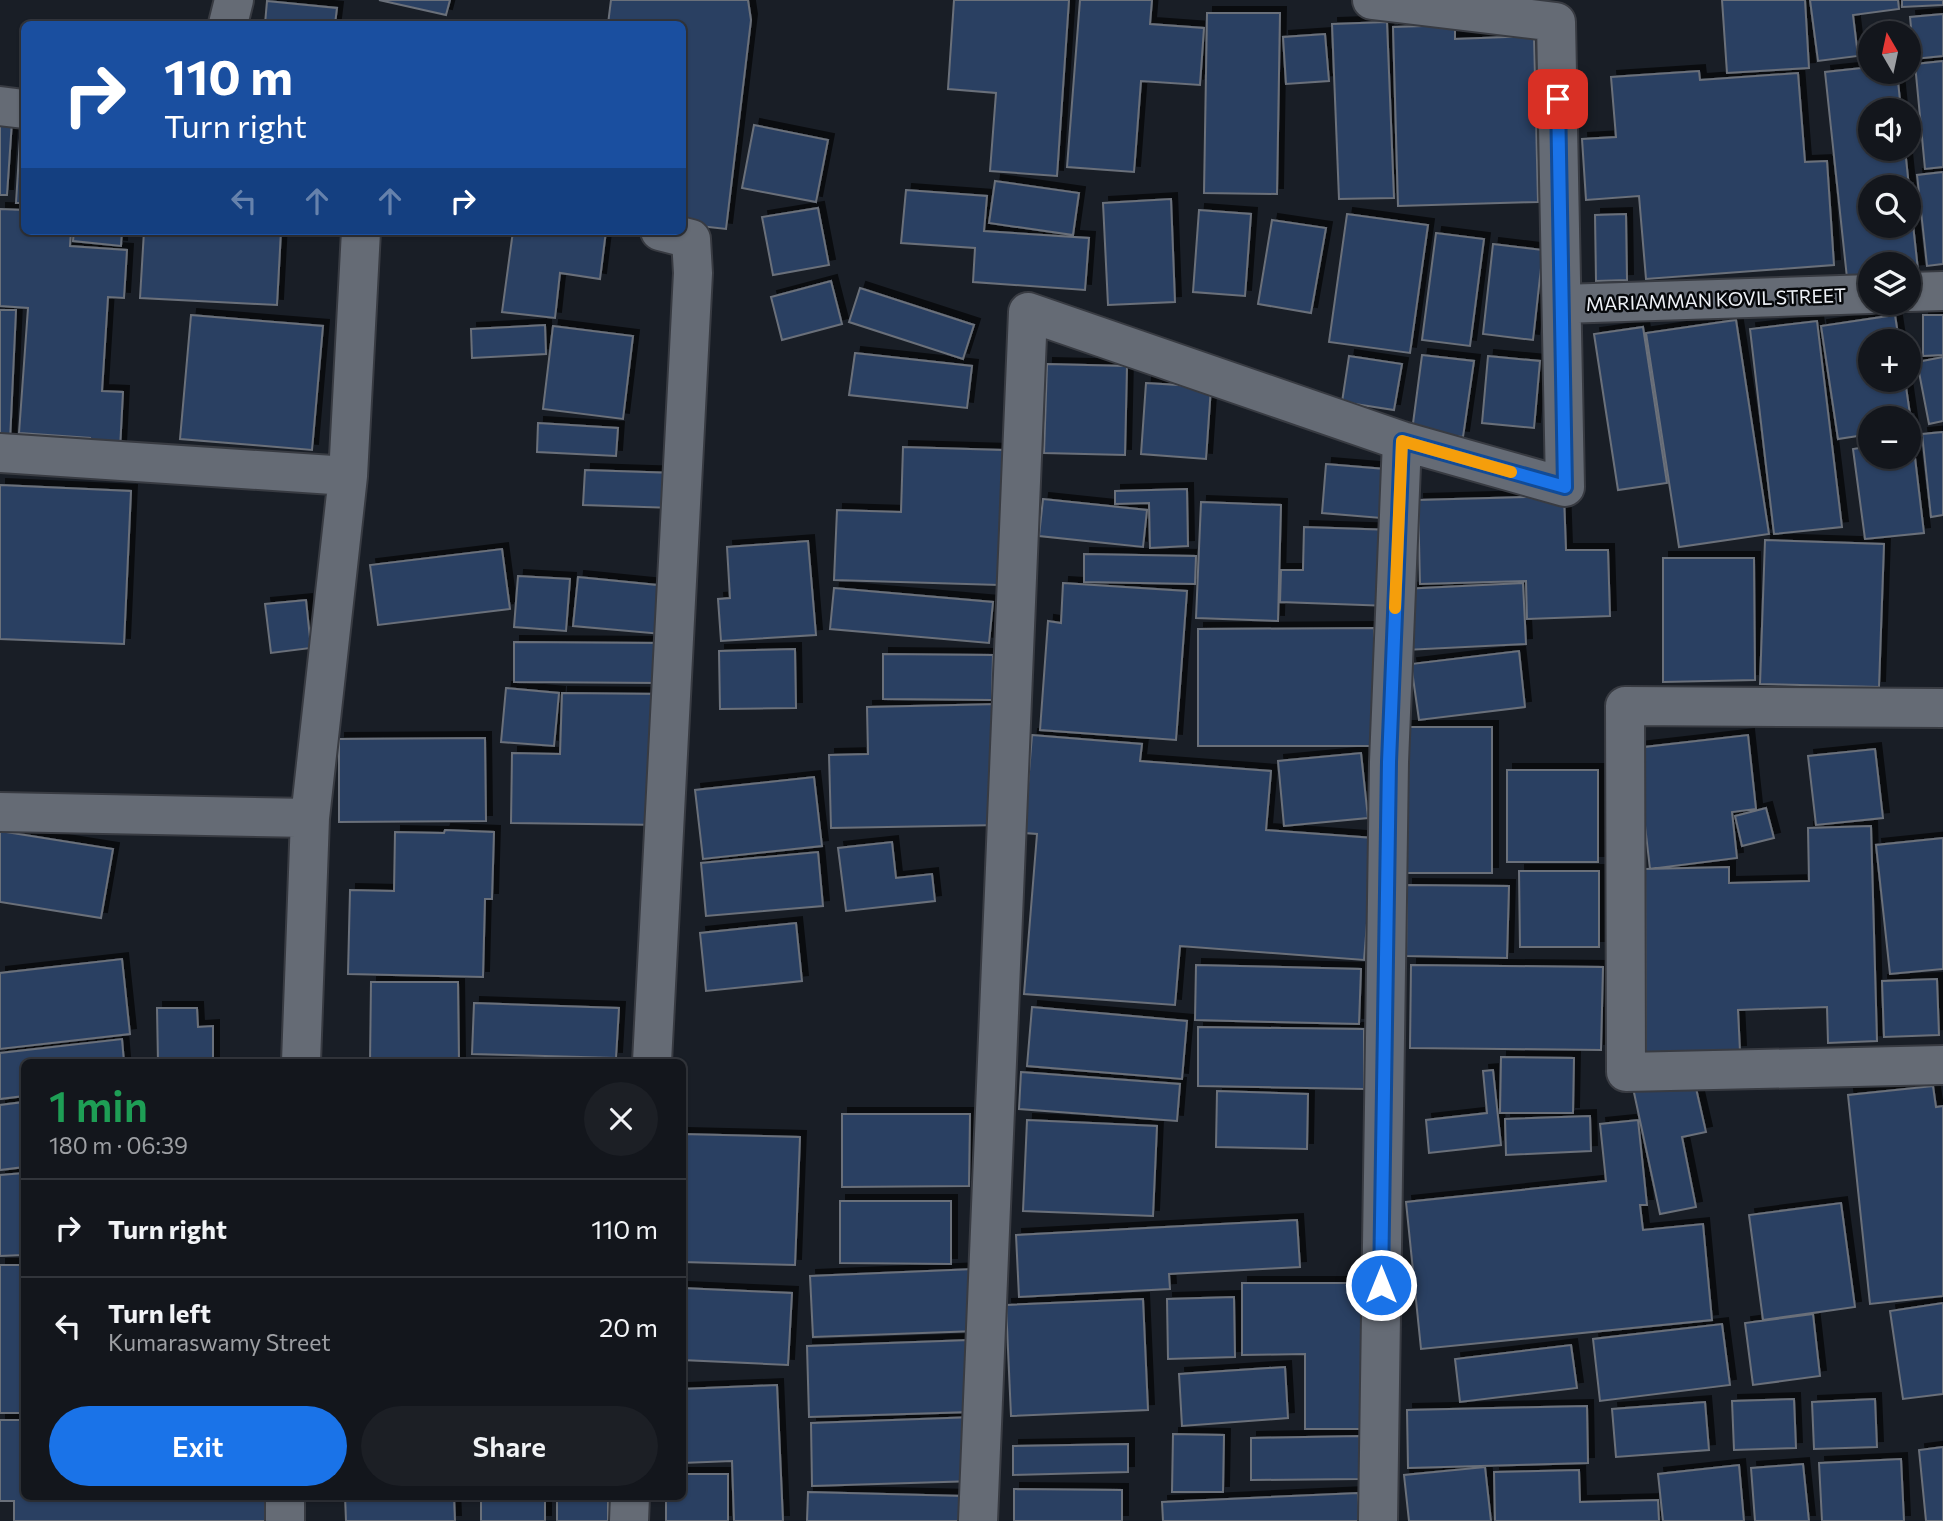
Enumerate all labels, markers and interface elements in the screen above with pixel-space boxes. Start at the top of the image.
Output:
north arrow [1858,21,1922,84]
map controls [1858,21,1921,469]
text: 110 m [164,45,293,105]
icon: right [49,49,140,140]
pin [1528,69,1588,129]
icon: arrive [1539,80,1577,118]
button: sound [1858,98,1921,161]
text: Turn right [164,105,307,145]
button: search [1858,175,1921,238]
icon: left [225,182,263,220]
icon: ahead [298,182,336,220]
icon: ahead [371,182,409,220]
icon: right [444,182,482,220]
button: layers [1858,252,1921,315]
street label: MARIAMMAN KOVIL STREET [1585,283,1847,315]
button: + [1858,329,1921,392]
button: − [1858,406,1921,469]
text: 1 min [49,1079,148,1131]
button: close [584,1082,658,1156]
text: 180 m · 06:39 [49,1131,188,1159]
icon: right [49,1209,87,1247]
text: Turn right [108,1213,227,1244]
text: 110 m [591,1213,658,1244]
position arrow [1344,1248,1418,1322]
text: Turn left [108,1297,211,1328]
icon: left [49,1307,87,1345]
text: 20 m [599,1311,658,1342]
text: Kumaraswamy Street [108,1328,331,1356]
button: Exit [49,1406,347,1486]
button: Share [361,1406,658,1486]

